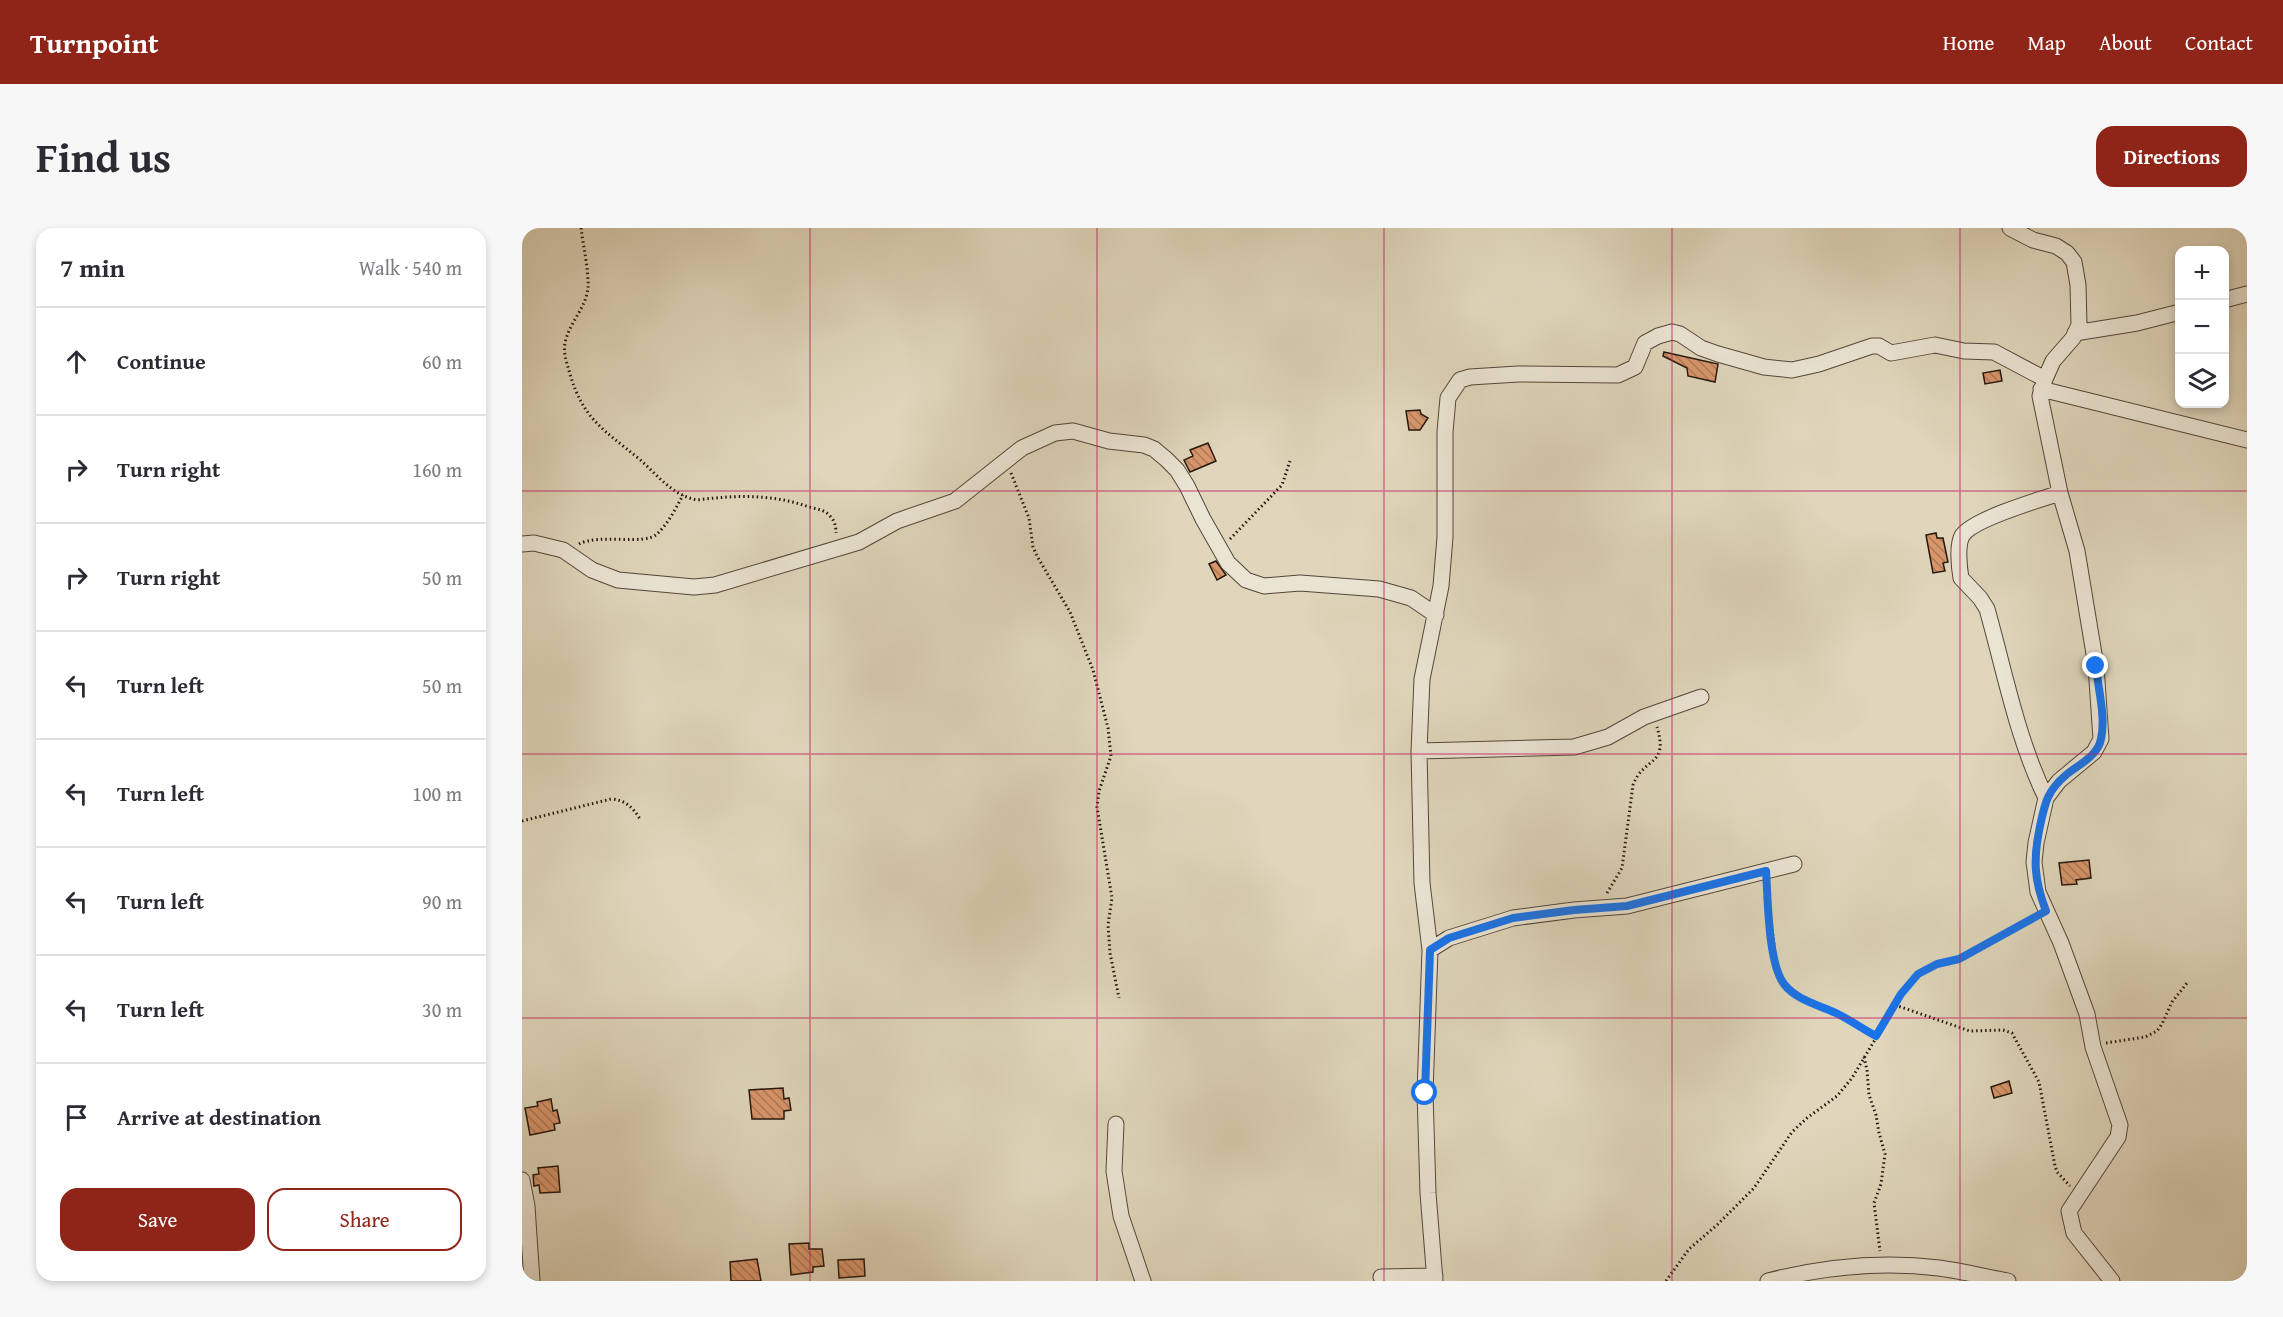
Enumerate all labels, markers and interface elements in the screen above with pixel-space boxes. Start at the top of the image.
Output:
text: Turnpoint [30,22,159,63]
text: Home [1943,27,1994,58]
text: Map [2027,27,2066,58]
text: About [2099,27,2152,58]
text: Contact [2185,27,2253,58]
text: Find us [36,126,171,187]
button: Directions [2096,126,2247,187]
map controls [2175,246,2229,408]
button: + [2175,246,2229,300]
text: 7 min [60,248,125,287]
text: Walk · 540 m [359,253,462,282]
button: − [2175,300,2229,354]
icon: ahead [60,345,93,378]
text: Continue [117,345,206,377]
text: 60 m [422,347,462,376]
button: layers [2175,354,2229,408]
icon: right [60,453,93,486]
text: Turn right [117,453,220,485]
text: 160 m [412,455,462,484]
icon: right [60,561,93,594]
text: Turn right [117,561,220,593]
text: 50 m [422,563,462,592]
route end [2082,652,2108,678]
icon: left [60,669,93,702]
text: Turn left [117,669,204,701]
text: 50 m [422,671,462,700]
icon: left [60,777,93,810]
text: Turn left [117,777,204,809]
text: 100 m [412,779,462,808]
icon: left [60,885,93,918]
text: Turn left [117,885,204,917]
text: 90 m [422,887,462,916]
icon: left [60,993,93,1026]
text: Turn left [117,993,204,1025]
text: 30 m [422,995,462,1024]
route start [1411,1079,1437,1105]
icon: arrive [60,1101,93,1134]
text: Arrive at destination [117,1101,321,1133]
button: Save [60,1188,255,1251]
button: Share [267,1188,462,1251]

